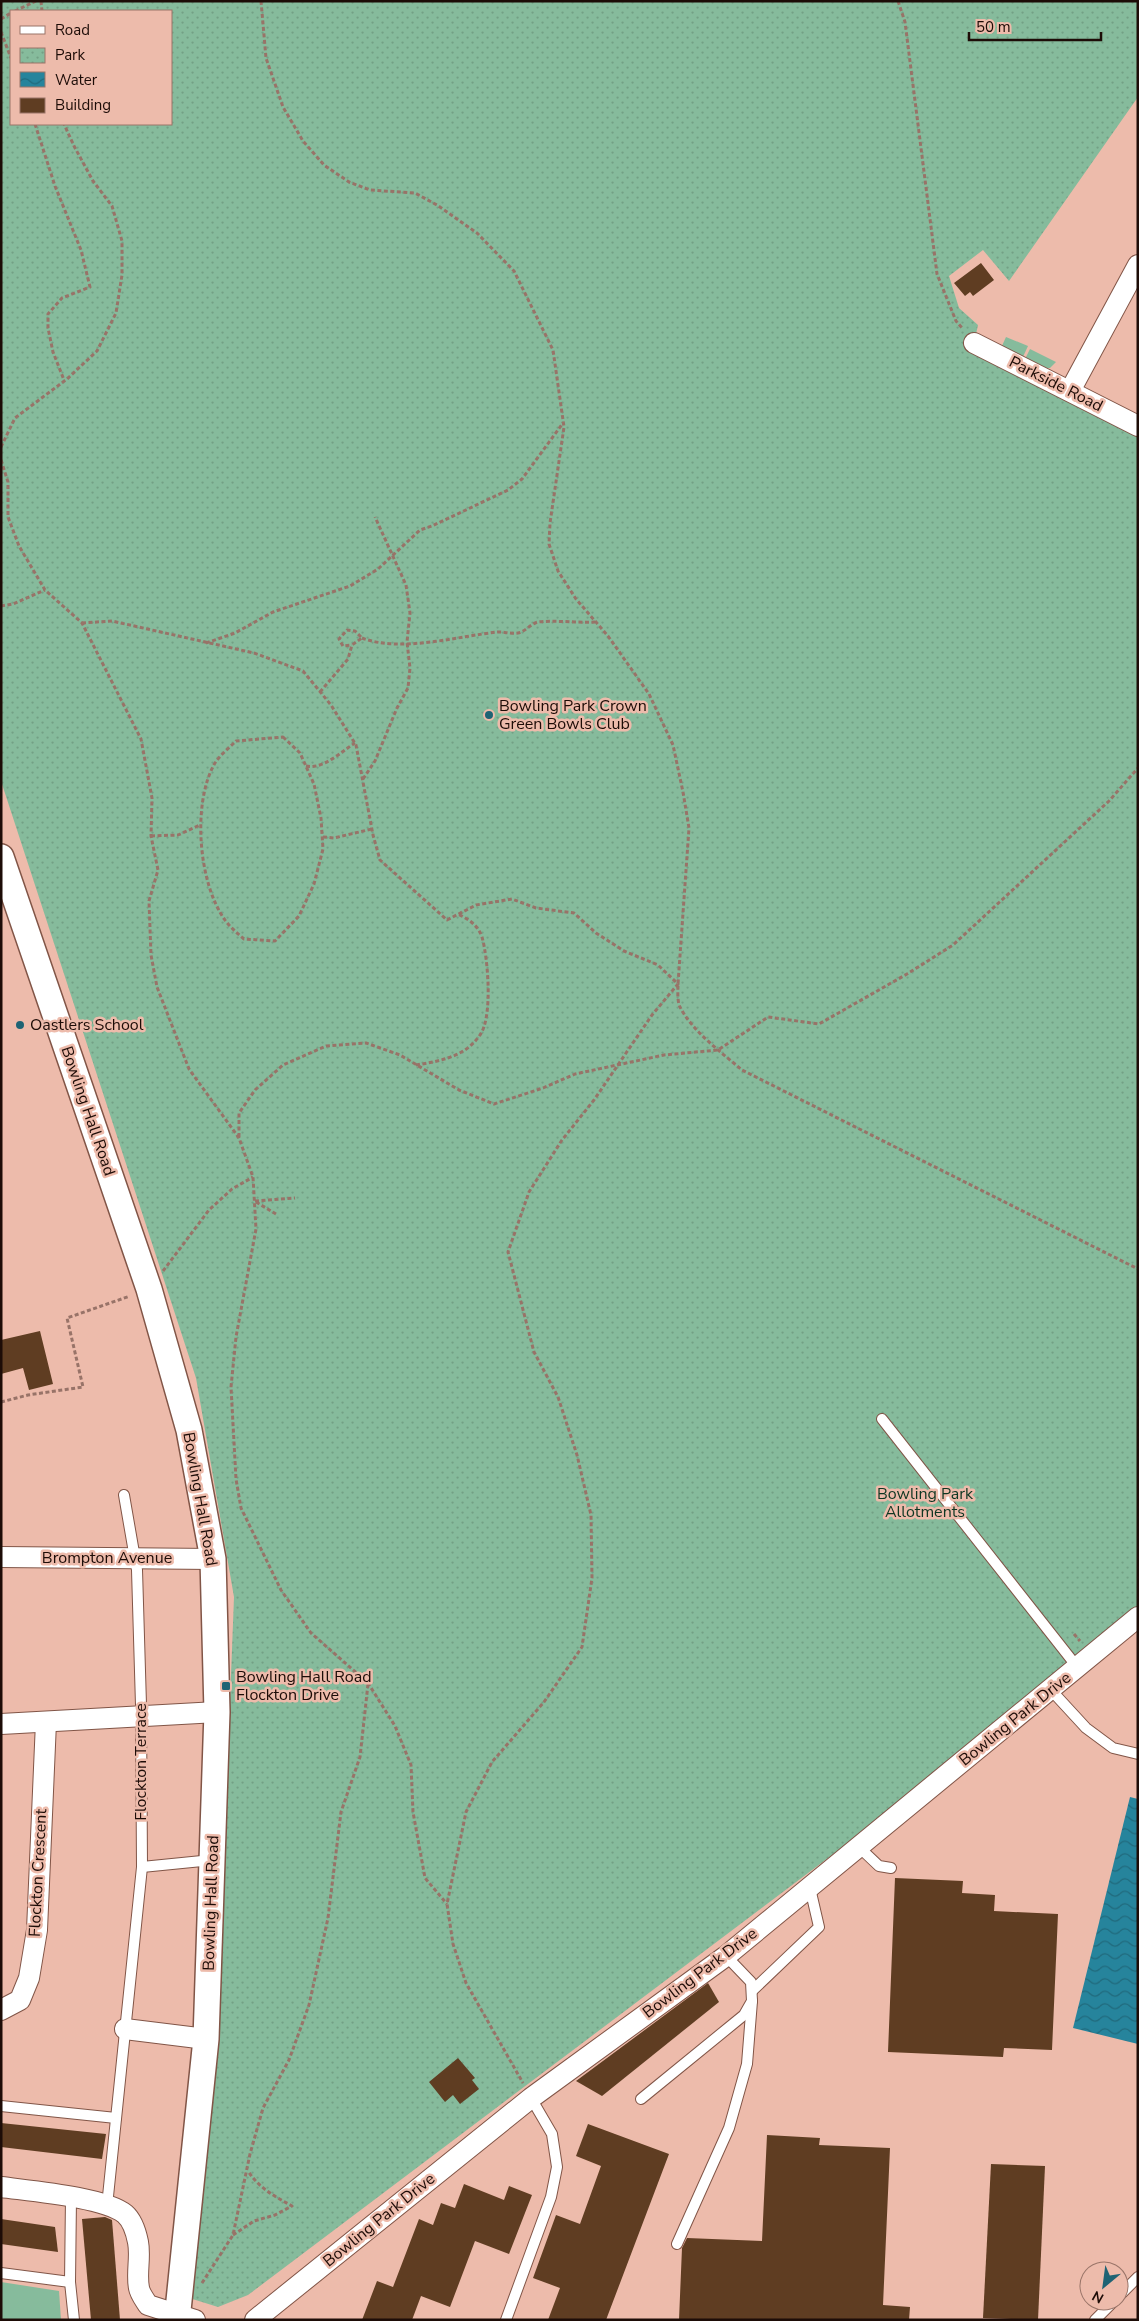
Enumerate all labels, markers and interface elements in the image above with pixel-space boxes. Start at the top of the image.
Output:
legend [10,10,172,125]
scale bar [969,10,1102,42]
text: 50 m [976,17,1011,37]
text: Road [55,20,90,40]
text: Park [55,45,85,65]
text: Water [55,70,98,90]
text: Building [55,95,111,115]
street label: Parkside Road [1005,351,1107,417]
place label: Bowling Park Crown Green Bowls Club [499,695,647,735]
marker: Bowling Park Crown Green Bowls Club [483,709,495,721]
place label: Oastlers School [30,1014,144,1036]
marker: Oastlers School [14,1019,26,1031]
street label: Bowling Hall Road [56,1043,120,1179]
street label: Bowling Hall Road [177,1430,223,1568]
park label: Bowling Park Allotments [877,1483,974,1523]
street label: Brompton Avenue [42,1547,172,1569]
place label: Bowling Hall Road Flockton Drive [236,1666,372,1706]
street label: Bowling Park Drive [954,1667,1076,1771]
marker: Bowling Hall Road Flockton Drive [220,1680,232,1692]
street label: Flockton Terrace [130,1703,152,1821]
street label: Flockton Crescent [24,1808,52,1938]
street label: Bowling Hall Road [198,1835,224,1971]
street label: Bowling Park Drive [638,1923,762,2023]
street label: Bowling Park Drive [318,2168,440,2272]
north arrow [1079,2261,1129,2311]
text: N [1089,2286,1107,2308]

